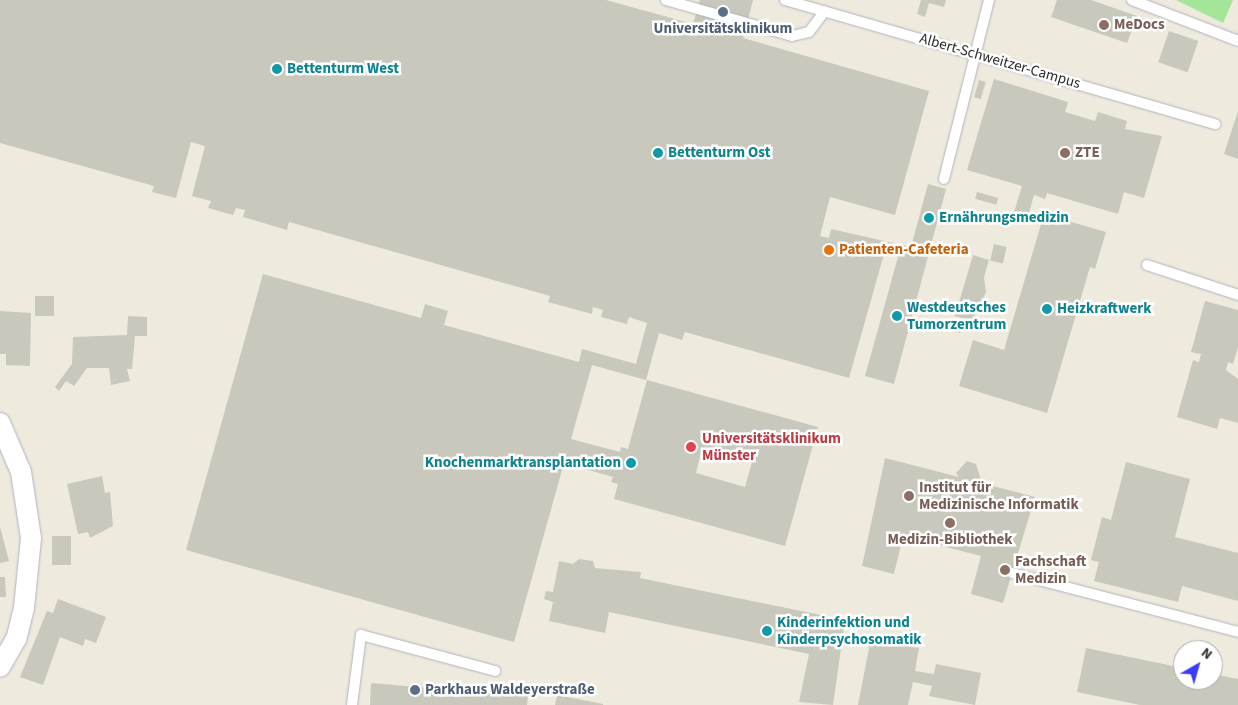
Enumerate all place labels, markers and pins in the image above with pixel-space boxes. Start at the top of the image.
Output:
marker: Universitätsklinikum [717,6,729,18]
place label: MeDocs [1114,16,1165,34]
marker: MeDocs [1098,19,1110,31]
place label: Universitätsklinikum [654,20,792,38]
place label: Bettenturm West [287,60,399,78]
marker: Bettenturm West [271,63,283,75]
place label: Bettenturm Ost [668,144,770,162]
place label: ZTE [1075,144,1100,162]
marker: Bettenturm Ost [652,147,664,159]
marker: ZTE [1059,147,1071,159]
place label: Ernährungsmedizin [939,209,1069,227]
marker: Ernährungsmedizin [923,212,935,224]
place label: Patienten-Cafeteria [839,241,969,259]
marker: Patienten-Cafeteria [823,244,835,256]
place label: Westdeutsches Tumorzentrum [907,298,1006,333]
place label: Heizkraftwerk [1057,300,1151,318]
marker: Heizkraftwerk [1041,303,1053,315]
marker: Westdeutsches Tumorzentrum [891,310,903,322]
place label: Universitätsklinikum Münster [702,429,841,464]
marker: Universitätsklinikum Münster [684,440,698,454]
place label: Knochenmarktransplantation [425,454,621,472]
marker: Knochenmarktransplantation [625,457,637,469]
place label: Institut für Medizinische Informatik [919,478,1079,513]
marker: Institut für Medizinische Informatik [903,490,915,502]
marker: Medizin-Bibliothek [944,517,956,529]
place label: Medizin-Bibliothek [887,531,1013,549]
place label: Fachschaft Medizin [1015,552,1086,587]
marker: Fachschaft Medizin [999,564,1011,576]
place label: Kinderinfektion und Kinderpsychosomatik [777,613,922,648]
marker: Kinderinfektion und Kinderpsychosomatik [761,625,773,637]
place label: Parkhaus Waldeyerstraße [425,681,595,699]
marker: Parkhaus Waldeyerstraße [409,684,421,696]

